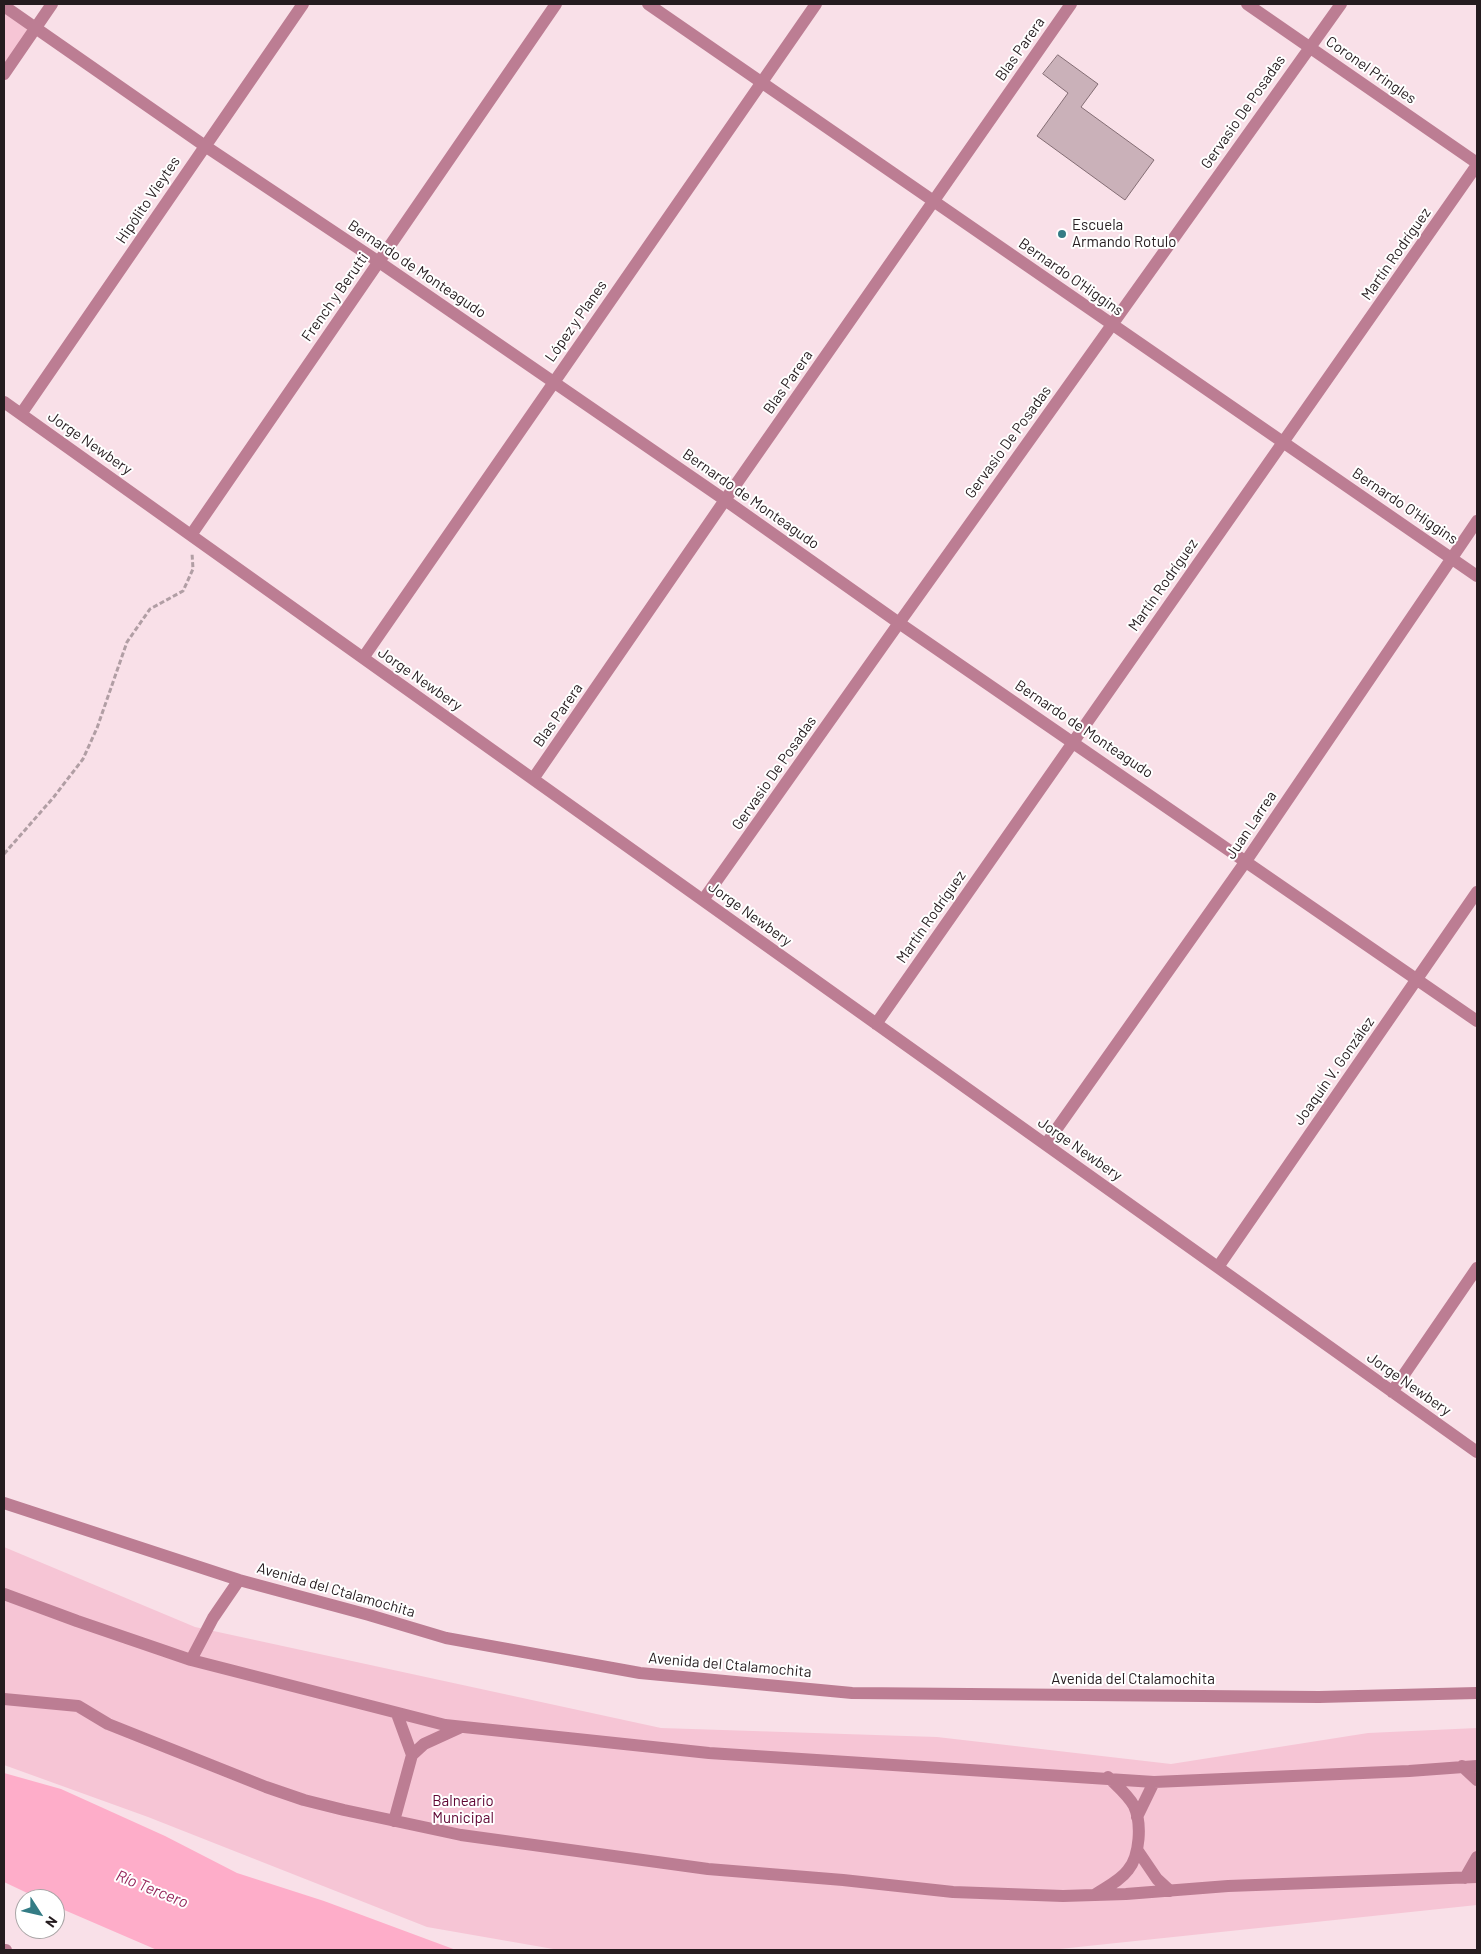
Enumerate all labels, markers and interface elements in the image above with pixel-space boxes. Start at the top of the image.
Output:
street label: Blas Parera [991,14,1049,84]
street label: Coronel Pringles [1322,32,1420,108]
street label: Gervasio De Posadas [1197,52,1289,172]
street label: Hipólito Vieytes [112,153,184,247]
street label: Martín Rodríguez [1357,204,1435,304]
street label: Bernardo de Monteagudo [344,216,490,322]
place label: Escuela Armando Rotulo [1072,216,1176,251]
marker: Escuela Armando Rotulo [1056,228,1068,240]
street label: Bernardo O'Higgins [1015,234,1127,320]
street label: French y Berutti [298,249,372,345]
street label: López y Planes [541,277,611,365]
street label: Blas Parera [759,347,817,417]
street label: Gervasio De Posadas [961,382,1055,502]
street label: Jorge Newbery [44,407,136,479]
street label: Bernardo de Monteagudo [679,445,823,553]
street label: Bernardo O'Higgins [1349,464,1461,548]
street label: Martín Rodríguez [1124,535,1202,635]
street label: Jorge Newbery [374,643,466,715]
street label: Bernardo de Monteagudo [1011,676,1157,782]
street label: Blas Parera [529,680,587,750]
street label: Gervasio De Posadas [728,713,820,833]
street label: Juan Larrea [1222,788,1280,862]
street label: Martín Rodríguez [892,867,970,967]
street label: Jorge Newbery [705,878,795,950]
street label: Joaquín V. González [1290,1013,1378,1129]
street label: Jorge Newbery [1034,1113,1126,1185]
street label: Jorge Newbery [1363,1348,1455,1420]
street label: Avenida del Ctalamochita [255,1559,417,1621]
street label: Avenida del Ctalamochita [648,1649,812,1681]
street label: Avenida del Ctalamochita [1051,1670,1215,1688]
park label: Balneario Municipal [432,1792,494,1827]
water label: Río Tercero [113,1866,191,1912]
north arrow [15,1889,65,1939]
text: N [42,1914,62,1931]

